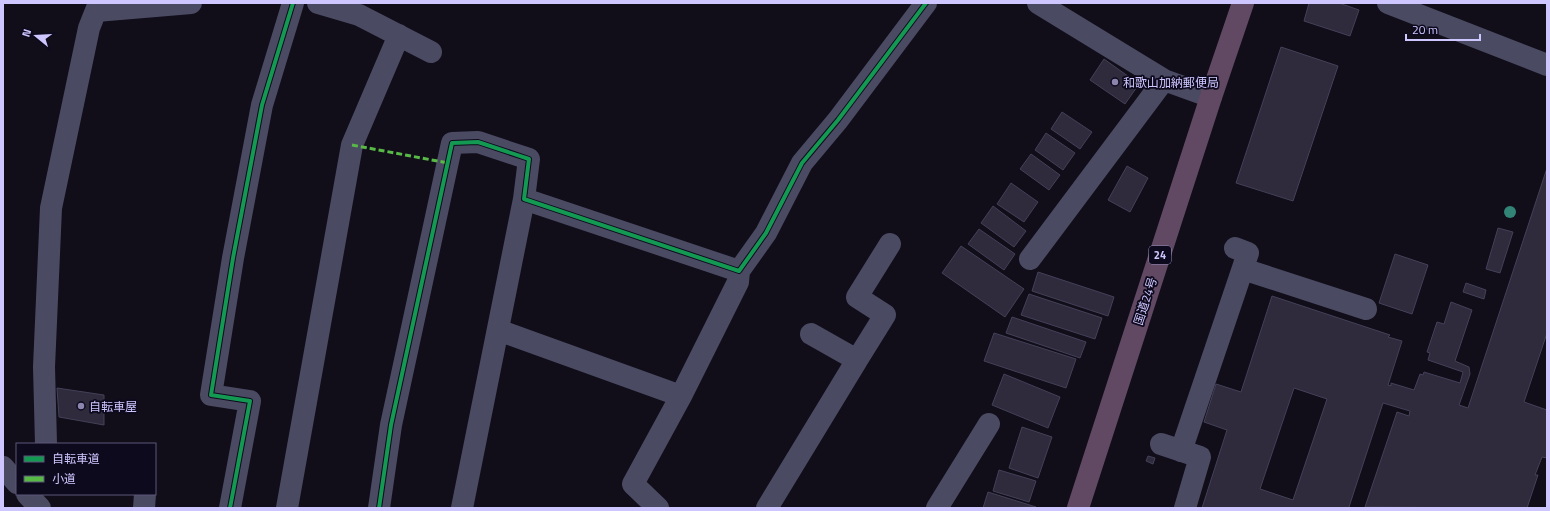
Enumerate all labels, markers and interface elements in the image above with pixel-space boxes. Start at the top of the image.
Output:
north arrow [16,16,56,56]
scale bar [1406,16,1480,42]
text: 20 m [1412,20,1438,39]
text: N [18,27,35,39]
place label: 和歌山加納郵便局 [1123,73,1219,92]
marker: 和歌山加納郵便局 [1110,77,1120,87]
road number: 24 [1149,246,1171,264]
street label: 国道24号 [1128,275,1162,327]
place label: 自転車屋 [89,397,137,416]
marker: 自転車屋 [76,401,86,411]
legend [16,443,156,495]
text: 自転車道 [52,449,100,468]
text: 小道 [52,469,76,488]

